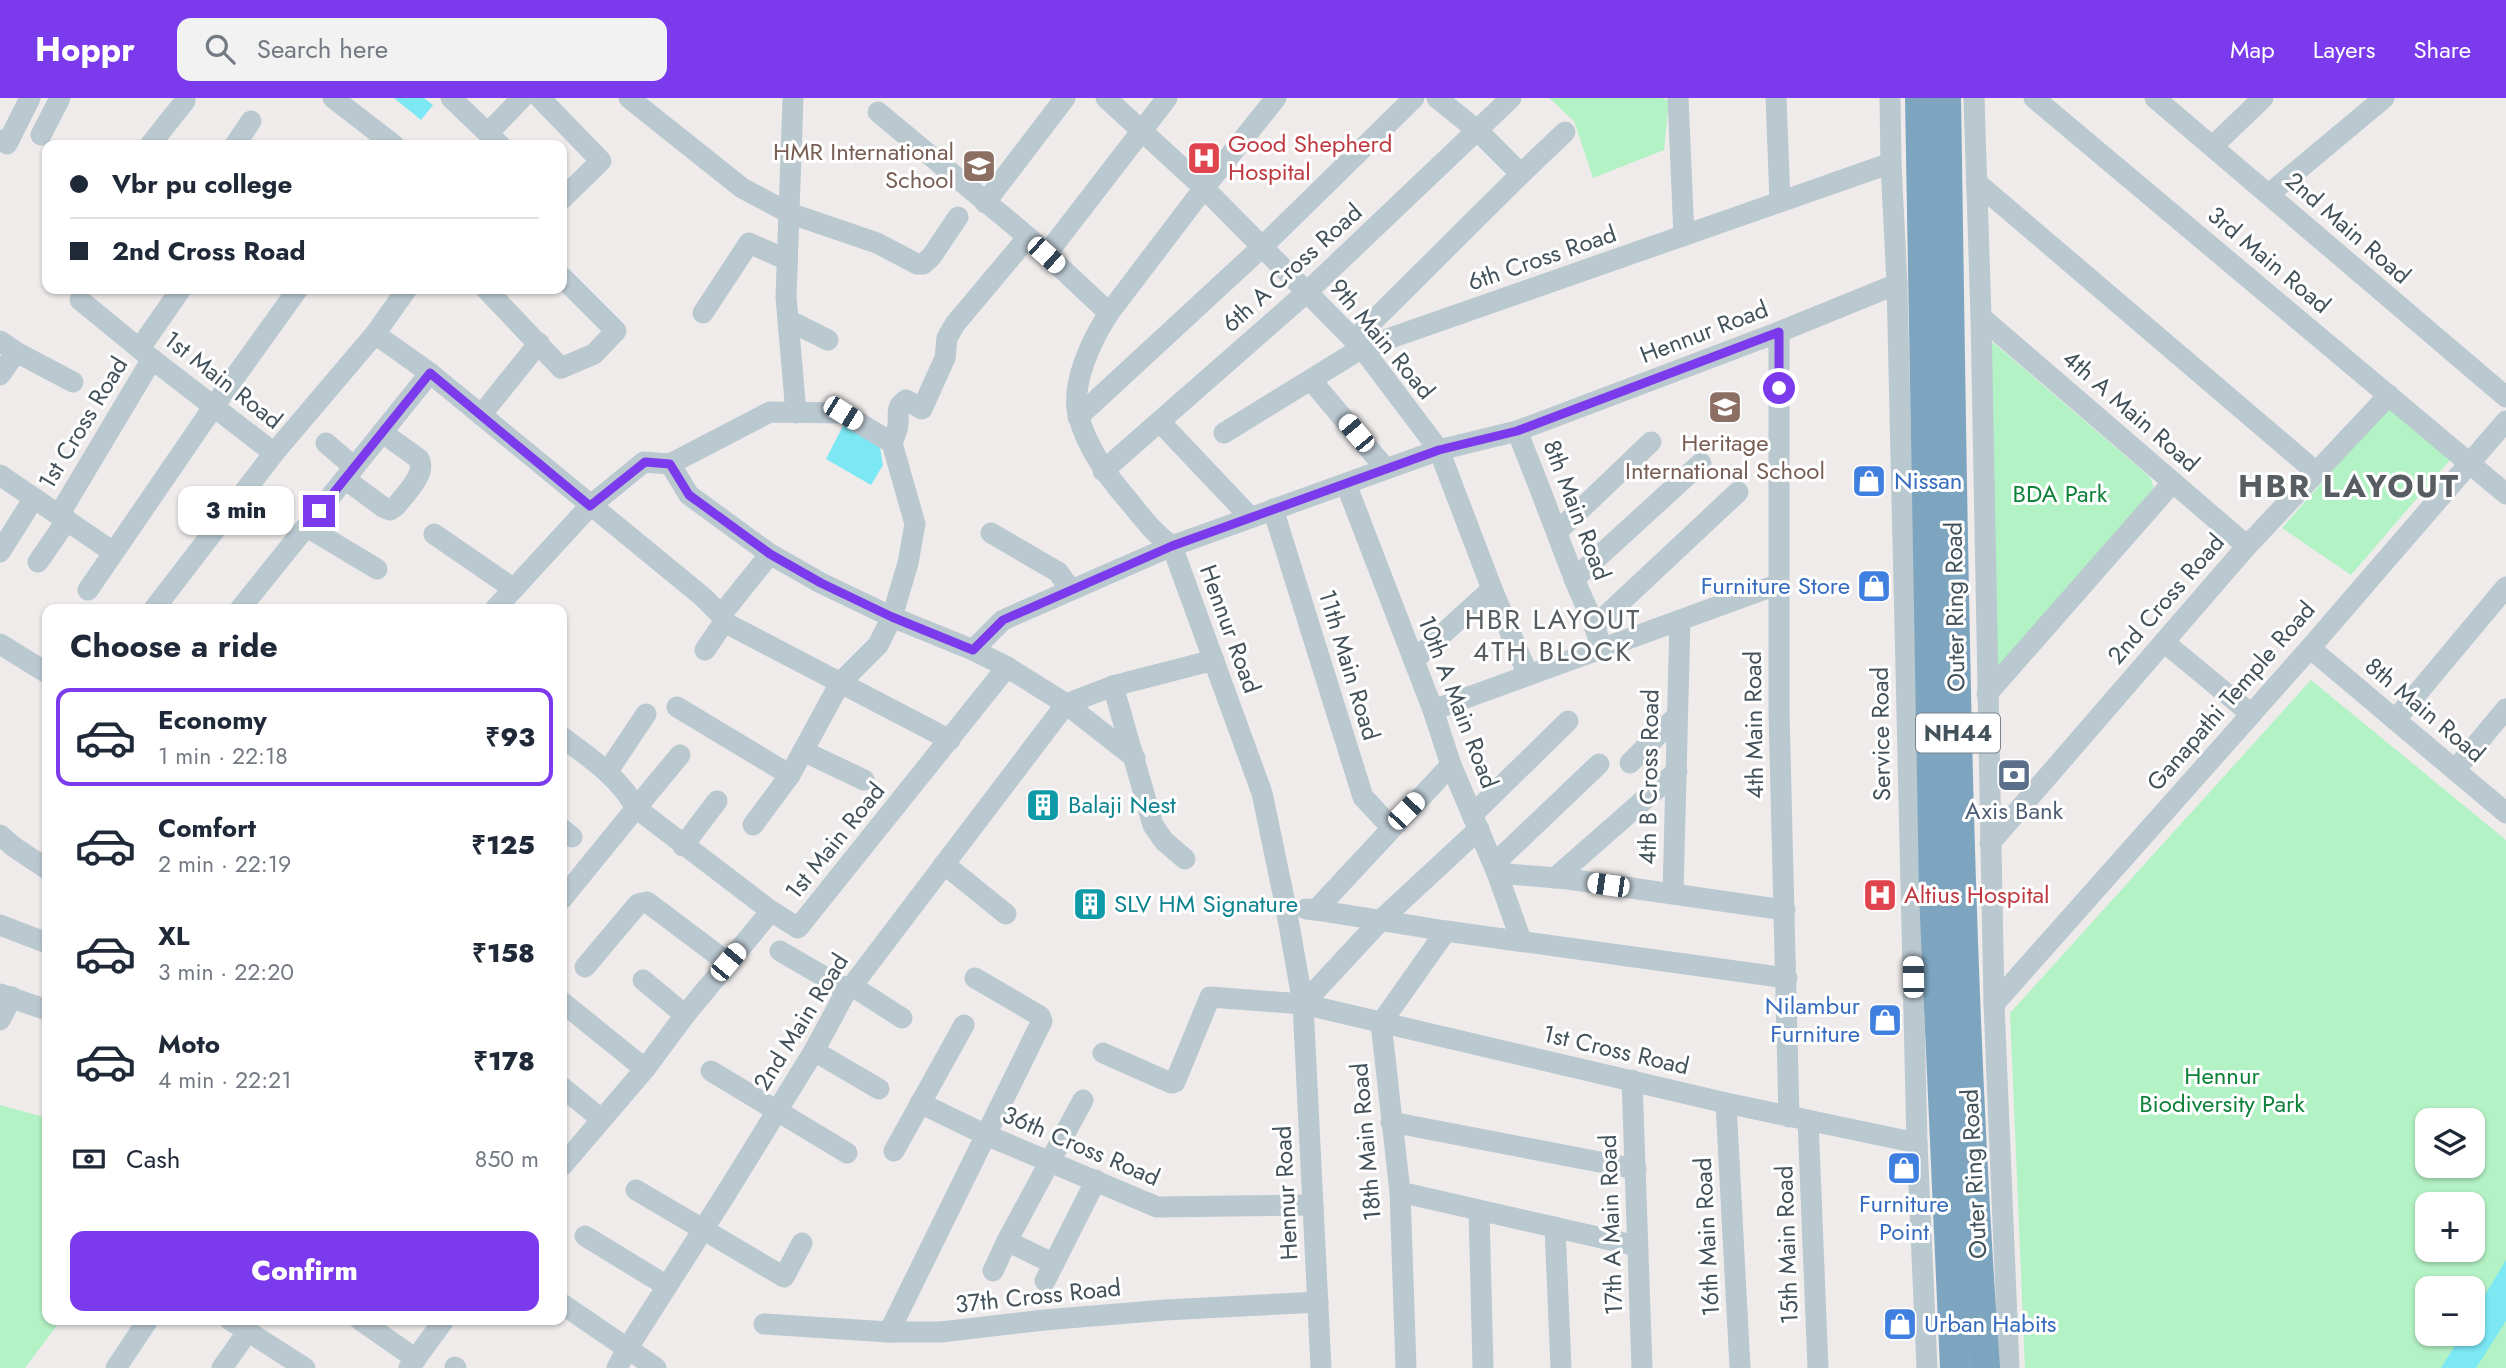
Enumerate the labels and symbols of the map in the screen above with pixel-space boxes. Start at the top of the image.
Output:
place label: Good Shepherd Hospital [1228,126,1392,189]
place label: HMR International School [773,134,954,197]
hospital icon: Good Shepherd Hospital [1185,139,1223,177]
school or university icon: HMR International School [960,147,998,185]
street label: 2nd Main Road [2278,163,2419,292]
street label: 6th A Cross Road [1214,195,1370,340]
street label: 3rd Main Road [2200,198,2338,322]
street label: 6th Cross Road [1463,216,1621,299]
car [1024,233,1069,277]
street label: 9th Main Road [1321,271,1443,407]
street label: Hennur Road [1635,291,1773,372]
street label: 1st Main Road [156,322,290,437]
street label: 4th A Main Road [2055,341,2207,480]
street label: 1st Cross Road [29,350,136,496]
route start [1763,372,1795,404]
school or university icon: Heritage International School [1706,388,1744,426]
car [820,393,867,433]
car [1335,410,1378,456]
place label: Heritage International School [1625,425,1825,488]
street label: 8th Main Road [1535,435,1620,585]
shop icon: Nissan [1850,462,1888,500]
place label: Nissan [1894,463,1962,498]
district label: HBR LAYOUT [2238,463,2460,509]
park label: BDA Park [2013,476,2108,511]
callout: 3 min [179,486,294,536]
route end [303,495,335,527]
street label: Outer Ring Road [1936,522,1973,692]
street label: 2nd Cross Road [2099,526,2232,672]
street label: Hennur Road [1191,560,1270,698]
shop icon: Furniture Store [1855,567,1893,605]
place label: Furniture Store [1701,568,1850,603]
street label: 11th Main Road [1310,585,1389,745]
street label: Ganapathi Temple Road [2138,593,2323,798]
district label: HBR LAYOUT 4TH BLOCK [1465,599,1641,672]
street label: 10th A Main Road [1409,610,1508,793]
street label: 8th Main Road [2358,649,2493,770]
street label: 4th Main Road [1735,651,1772,799]
street label: Service Road [1862,667,1899,801]
street label: 4th B Cross Road [1629,689,1668,865]
road number: NH44 [1916,713,2000,752]
bank icon: Axis Bank [1995,756,2033,794]
street label: 1st Main Road [776,774,893,907]
building icon: Balaji Nest [1024,786,1062,824]
place label: Balaji Nest [1068,787,1176,822]
car [1384,789,1429,833]
place label: Axis Bank [1965,793,2064,828]
car [1586,872,1631,898]
hospital icon: Altius Hospital [1861,876,1899,914]
place label: Altius Hospital [1904,877,2050,912]
building icon: SLV HM Signature [1071,885,1109,923]
place label: SLV HM Signature [1114,886,1298,921]
car [707,939,750,985]
street label: 2nd Main Road [744,946,857,1097]
car [1903,956,1924,998]
place label: Nilambur Furniture [1765,988,1861,1051]
shop icon: Nilambur Furniture [1866,1001,1904,1039]
street label: 1st Cross Road [1540,1016,1693,1083]
park label: Hennur Biodiversity Park [2139,1058,2305,1121]
street label: 18th Main Road [1341,1062,1390,1222]
street label: Outer Ring Road [1952,1088,1995,1260]
street label: 36th Cross Road [997,1097,1165,1195]
street label: Hennur Road [1265,1125,1306,1261]
street label: 17th A Main Road [1590,1134,1631,1316]
shop icon: Furniture Point [1885,1149,1923,1187]
street label: 16th Main Road [1685,1157,1728,1317]
street label: 15th Main Road [1766,1165,1807,1325]
place label: Furniture Point [1859,1186,1949,1249]
street label: 37th Cross Road [953,1269,1123,1322]
shop icon: Urban Habits [1881,1305,1919,1343]
place label: Urban Habits [1924,1306,2056,1341]

